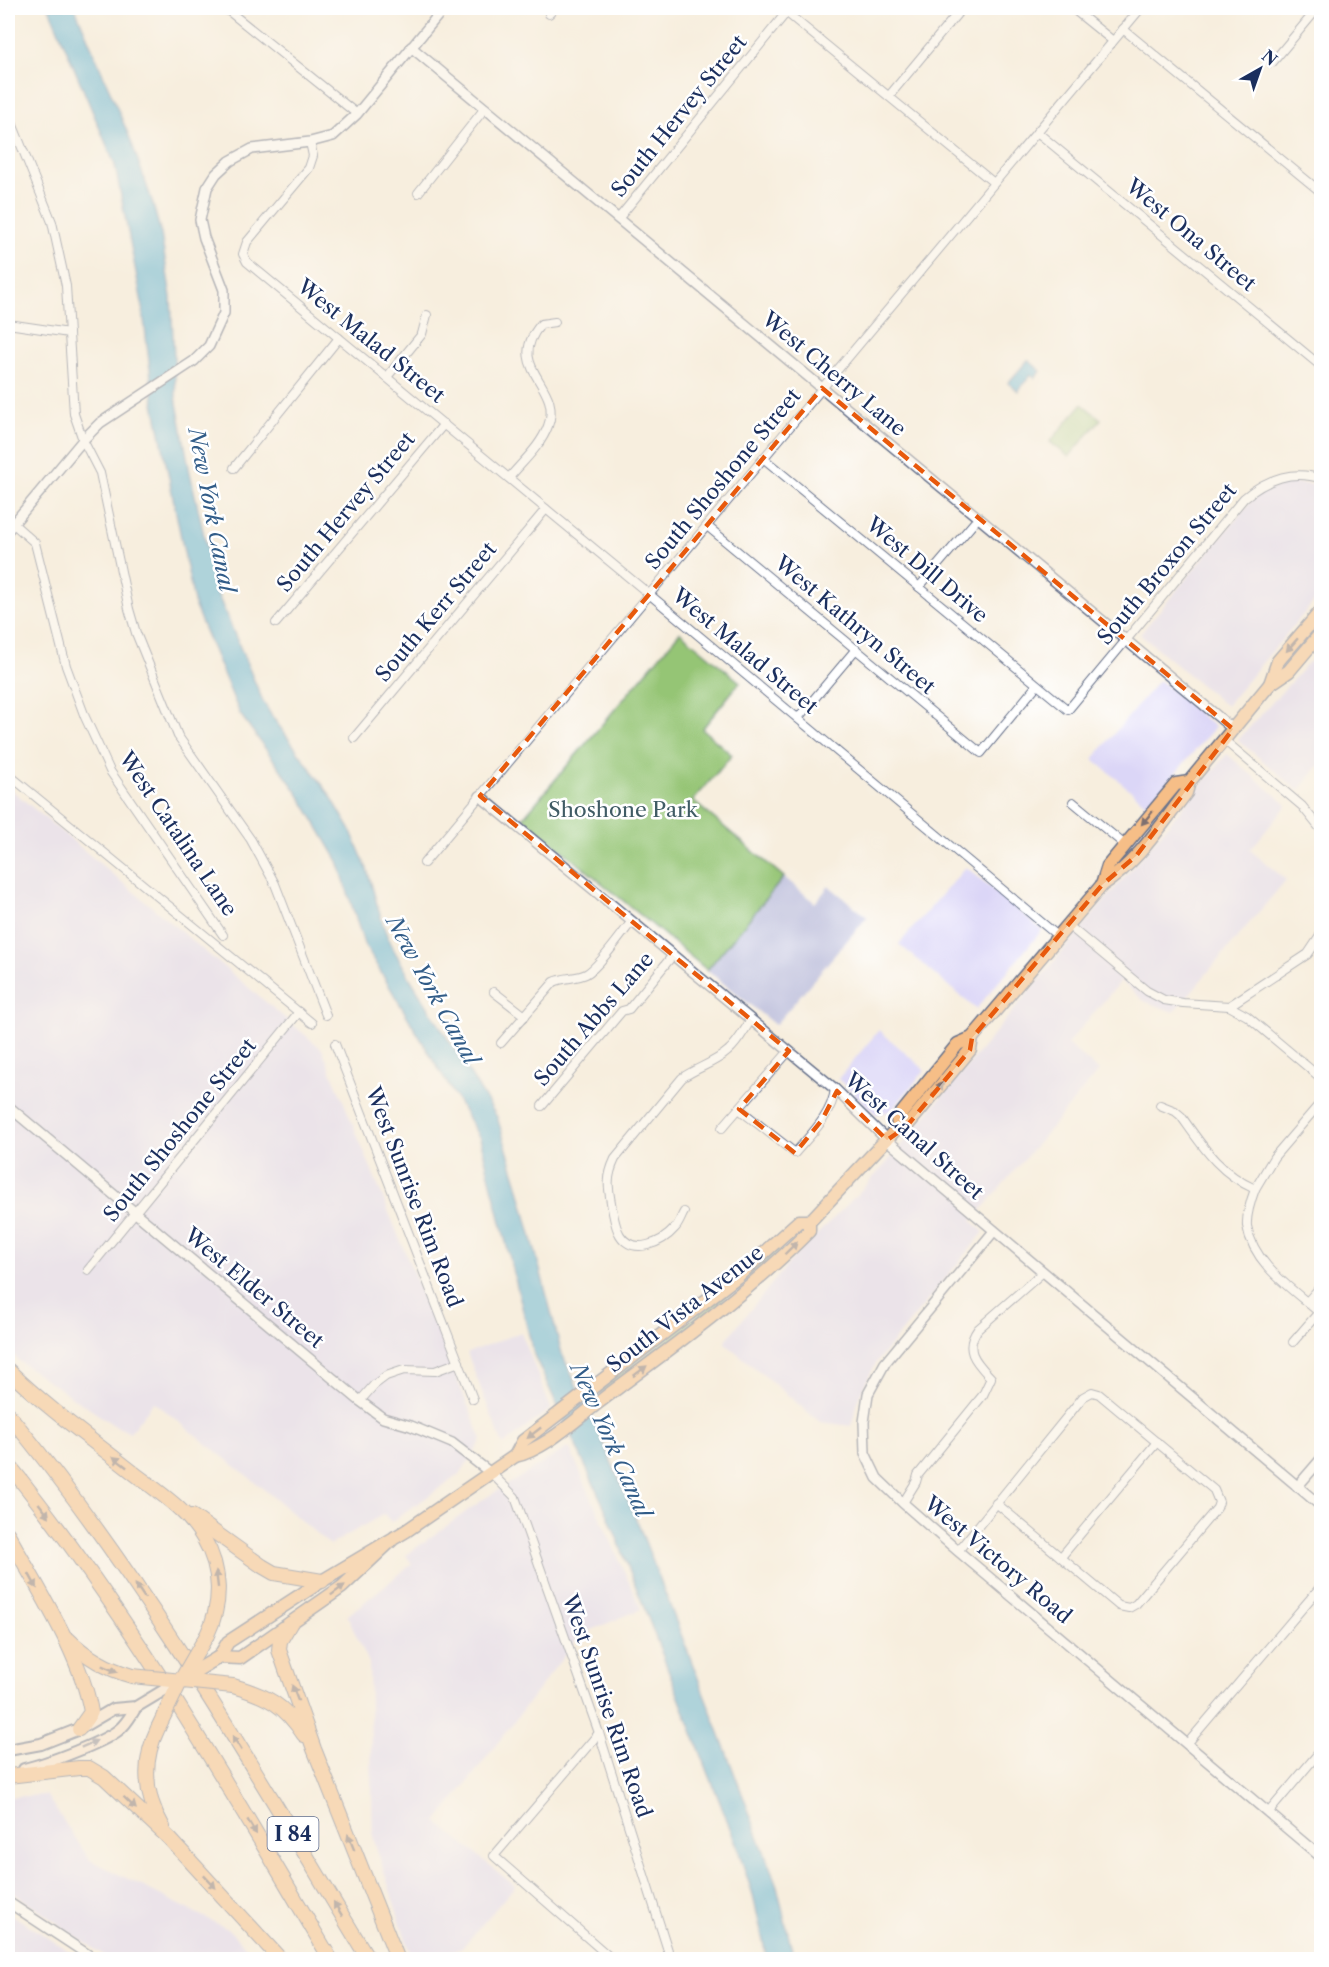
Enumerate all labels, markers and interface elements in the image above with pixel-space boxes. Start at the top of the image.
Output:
street label: South Hervey Street [606,29,752,202]
north arrow [1230,39,1290,99]
text: N [1258,45,1281,70]
street label: West Ona Street [1121,172,1262,296]
street label: West Malad Street [292,273,450,408]
street label: West Cherry Lane [757,305,911,441]
street label: South Shoshone Street [640,383,806,574]
water label: New York Canal [182,424,241,598]
street label: South Hervey Street [271,426,420,597]
street label: South Broxon Street [1092,478,1242,649]
street label: West Dill Drive [861,511,993,628]
street label: South Kerr Street [370,536,502,687]
street label: West Kathryn Street [769,550,941,699]
street label: West Malad Street [667,582,824,719]
one-way arrow [1285,637,1298,653]
street label: West Catalina Lane [114,746,243,921]
park label: Shoshone Park [548,797,699,822]
one-way arrow [1141,810,1154,825]
water label: New York Canal [379,909,486,1072]
street label: South Abbs Lane [529,947,659,1091]
street label: South Shoshone Street [98,1033,262,1226]
street label: West Canal Street [839,1066,989,1205]
one-way arrow [932,1081,945,1097]
street label: West Sunrise Rim Road [360,1082,468,1311]
street label: West Elder Street [179,1222,329,1353]
street label: South Vista Avenue [601,1240,768,1378]
one-way arrow [784,1242,798,1256]
water label: New York Canal [563,1357,658,1525]
one-way arrow [631,1365,647,1377]
one-way arrow [526,1426,542,1439]
one-way arrow [113,1457,128,1469]
street label: West Victory Road [919,1490,1077,1629]
one-way arrow [37,1502,49,1517]
one-way arrow [212,1569,222,1588]
one-way arrow [28,1573,39,1589]
one-way arrow [135,1583,146,1599]
one-way arrow [329,1584,345,1596]
street label: West Sunrise Rim Road [557,1590,657,1821]
one-way arrow [101,1664,119,1674]
one-way arrow [290,1684,300,1702]
one-way arrow [232,1735,243,1751]
one-way arrow [81,1740,98,1749]
one-way arrow [123,1795,137,1809]
road number: I 84 [268,1817,318,1851]
one-way arrow [247,1819,258,1835]
one-way arrow [346,1833,356,1851]
one-way arrow [203,1875,217,1890]
one-way arrow [333,1901,344,1917]

